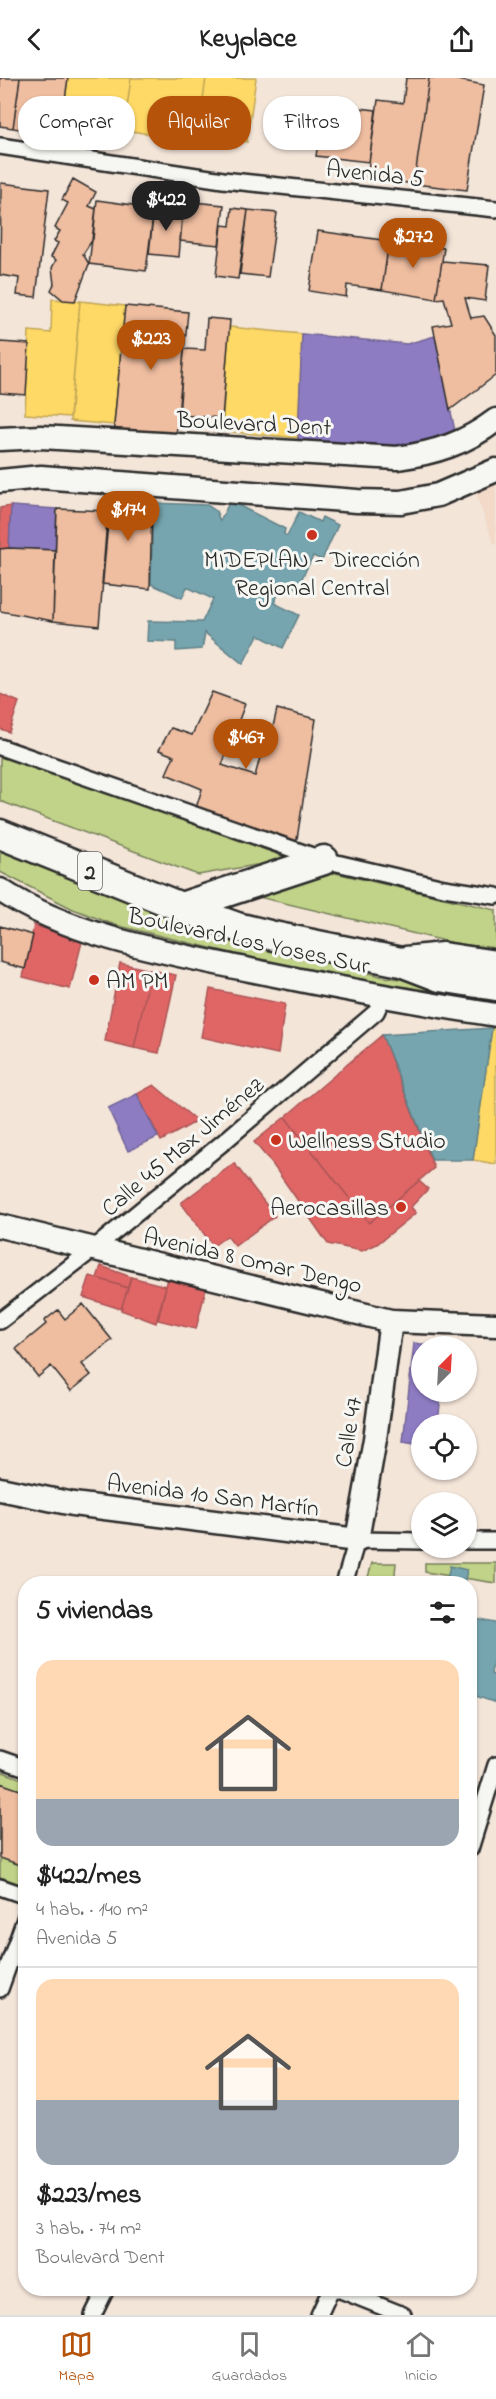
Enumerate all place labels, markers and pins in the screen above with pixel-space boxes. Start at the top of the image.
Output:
pin: $422 [130,181,202,232]
pin: $272 [377,218,449,269]
pin: $223 [115,320,187,371]
pin: $174 [92,491,164,542]
marker: MIDEPLAN - Dirección Regional Central [305,528,319,542]
place label: MIDEPLAN - Dirección Regional Central [204,544,420,607]
pin: $467 [210,719,282,770]
place label: AM PM [106,965,168,1000]
marker: AM PM [87,973,101,987]
place label: Wellness Studio [288,1125,446,1160]
marker: Wellness Studio [269,1133,283,1147]
place label: Aerocasillas [270,1192,389,1227]
marker: Aerocasillas [394,1200,408,1214]

